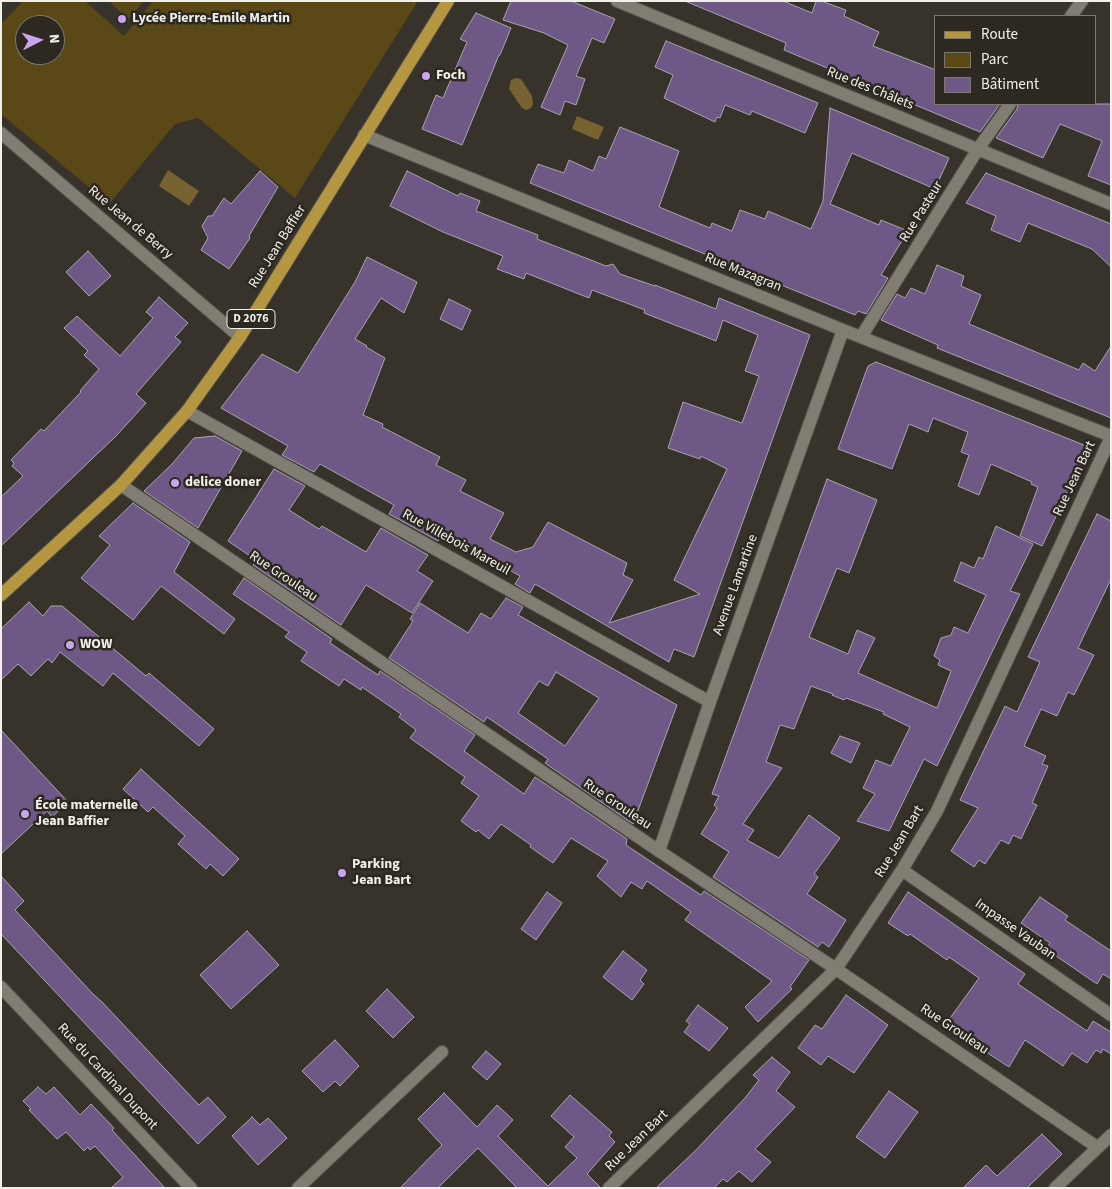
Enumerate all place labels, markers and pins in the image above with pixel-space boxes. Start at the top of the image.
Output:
place label: Lycée Pierre-Emile Martin [132,11,290,27]
marker: Lycée Pierre-Emile Martin [116,13,128,25]
place label: Foch [436,68,465,84]
marker: Foch [420,70,432,82]
place label: delice doner [185,475,261,491]
marker: delice doner [169,477,181,489]
place label: WOW [80,637,112,653]
marker: WOW [64,639,76,651]
place label: École maternelle Jean Baffier [35,798,138,830]
marker: École maternelle Jean Baffier [19,808,31,820]
place label: Parking Jean Bart [352,857,411,890]
marker: Parking Jean Bart [336,867,348,879]

